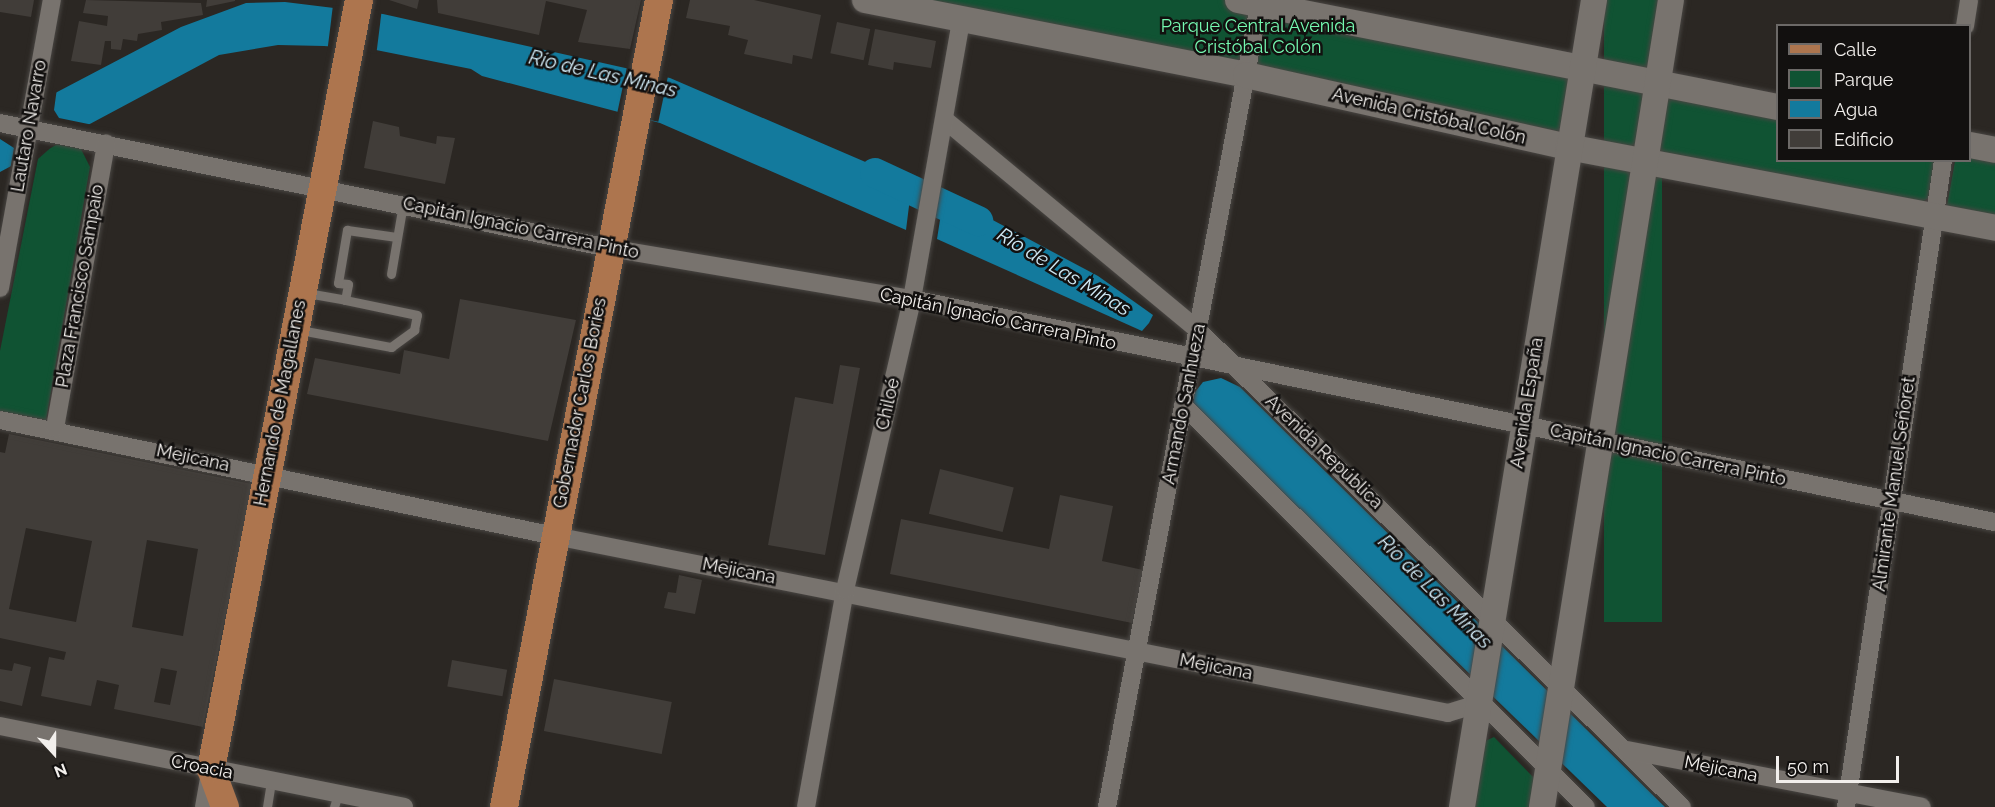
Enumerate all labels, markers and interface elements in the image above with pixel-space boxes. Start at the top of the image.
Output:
park label: Parque Central Avenida Cristóbal Colón [1160,16,1356,58]
legend [1776,24,1971,162]
text: Calle [1834,39,1877,60]
water label: Río de Las Minas [527,45,679,103]
street label: Lautaro Navarro [7,58,51,194]
text: Parque [1834,69,1893,90]
street label: Avenida Cristóbal Colón [1330,83,1528,149]
text: Agua [1834,99,1878,120]
text: Edificio [1834,129,1893,150]
street label: Plaza Francisco Sampaio [51,183,109,389]
street label: Capitán Ignacio Carrera Pinto [401,192,641,264]
water label: Río de Las Minas [993,223,1135,321]
street label: Capitán Ignacio Carrera Pinto [878,283,1118,355]
street label: Gobernador Carlos Bories [549,296,611,510]
street label: Hernando de Magallanes [249,298,311,508]
street label: Armando Sanhueza [1158,322,1210,486]
street label: Avenida España [1506,336,1548,470]
street label: Almirante Manuel Señoret [1868,375,1920,593]
street label: Chiloé [872,376,904,432]
street label: Avenida República [1261,390,1387,514]
street label: Capitán Ignacio Carrera Pinto [1548,419,1788,491]
street label: Mejicana [154,440,232,476]
water label: Río de Las Minas [1373,530,1497,654]
street label: Mejicana [701,553,777,589]
street label: Mejicana [1178,649,1254,685]
north arrow [24,723,84,783]
scale bar [1779,744,1902,782]
street label: Croacia [169,750,235,784]
street label: Mejicana [1683,751,1759,787]
text: 50 m [1787,756,1829,777]
text: N [52,759,70,781]

